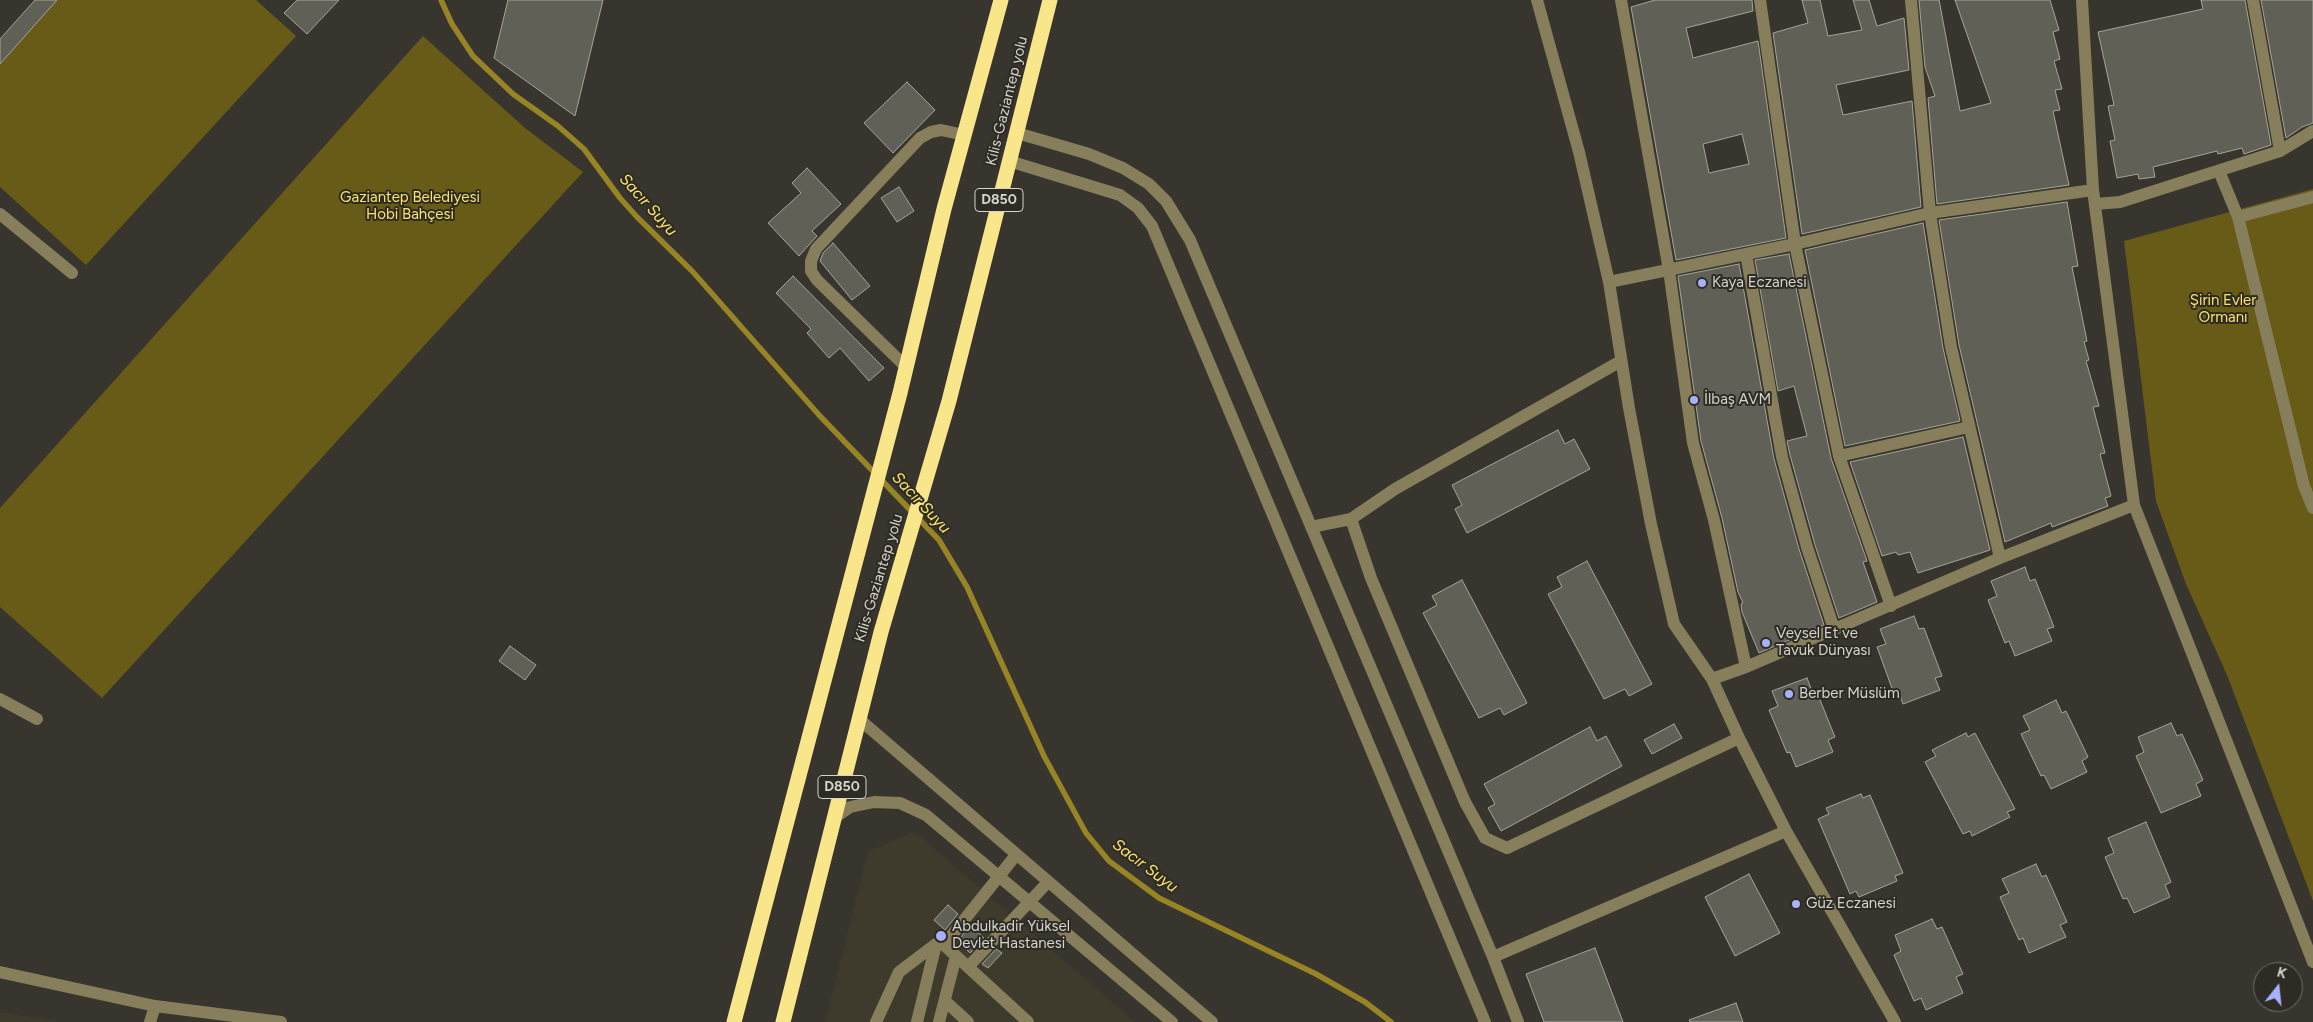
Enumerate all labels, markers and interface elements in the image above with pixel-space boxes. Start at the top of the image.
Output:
street label: Kilis-Gaziantep yolu [982,34,1032,168]
water label: Sacır Suyu [615,170,681,240]
road number: D850 [975,188,1023,212]
park label: Gaziantep Belediyesi Hobi Bahçesi [340,189,480,224]
place label: Kaya Eczanesi [1712,274,1807,292]
marker: Kaya Eczanesi [1696,277,1708,289]
park label: Şirin Evler Ormanı [2190,292,2256,327]
place label: İlbaş AVM [1704,391,1771,409]
marker: İlbaş AVM [1688,394,1700,406]
water label: Sacır Suyu [888,468,954,538]
street label: Kilis-Gaziantep yolu [851,512,907,644]
place label: Veysel Et ve Tavuk Dünyası [1776,625,1871,660]
marker: Veysel Et ve Tavuk Dünyası [1760,637,1772,649]
place label: Berber Müslüm [1799,685,1900,703]
marker: Berber Müslüm [1783,688,1795,700]
road number: D850 [818,776,866,799]
water label: Sacır Suyu [1108,835,1182,897]
place label: Güz Eczanesi [1806,895,1896,913]
marker: Güz Eczanesi [1790,898,1802,910]
place label: Abdulkadir Yüksel Devlet Hastanesi [952,918,1070,953]
marker: Abdulkadir Yüksel Devlet Hastanesi [934,929,948,943]
north arrow [2253,962,2303,1012]
text: K [2275,964,2289,983]

